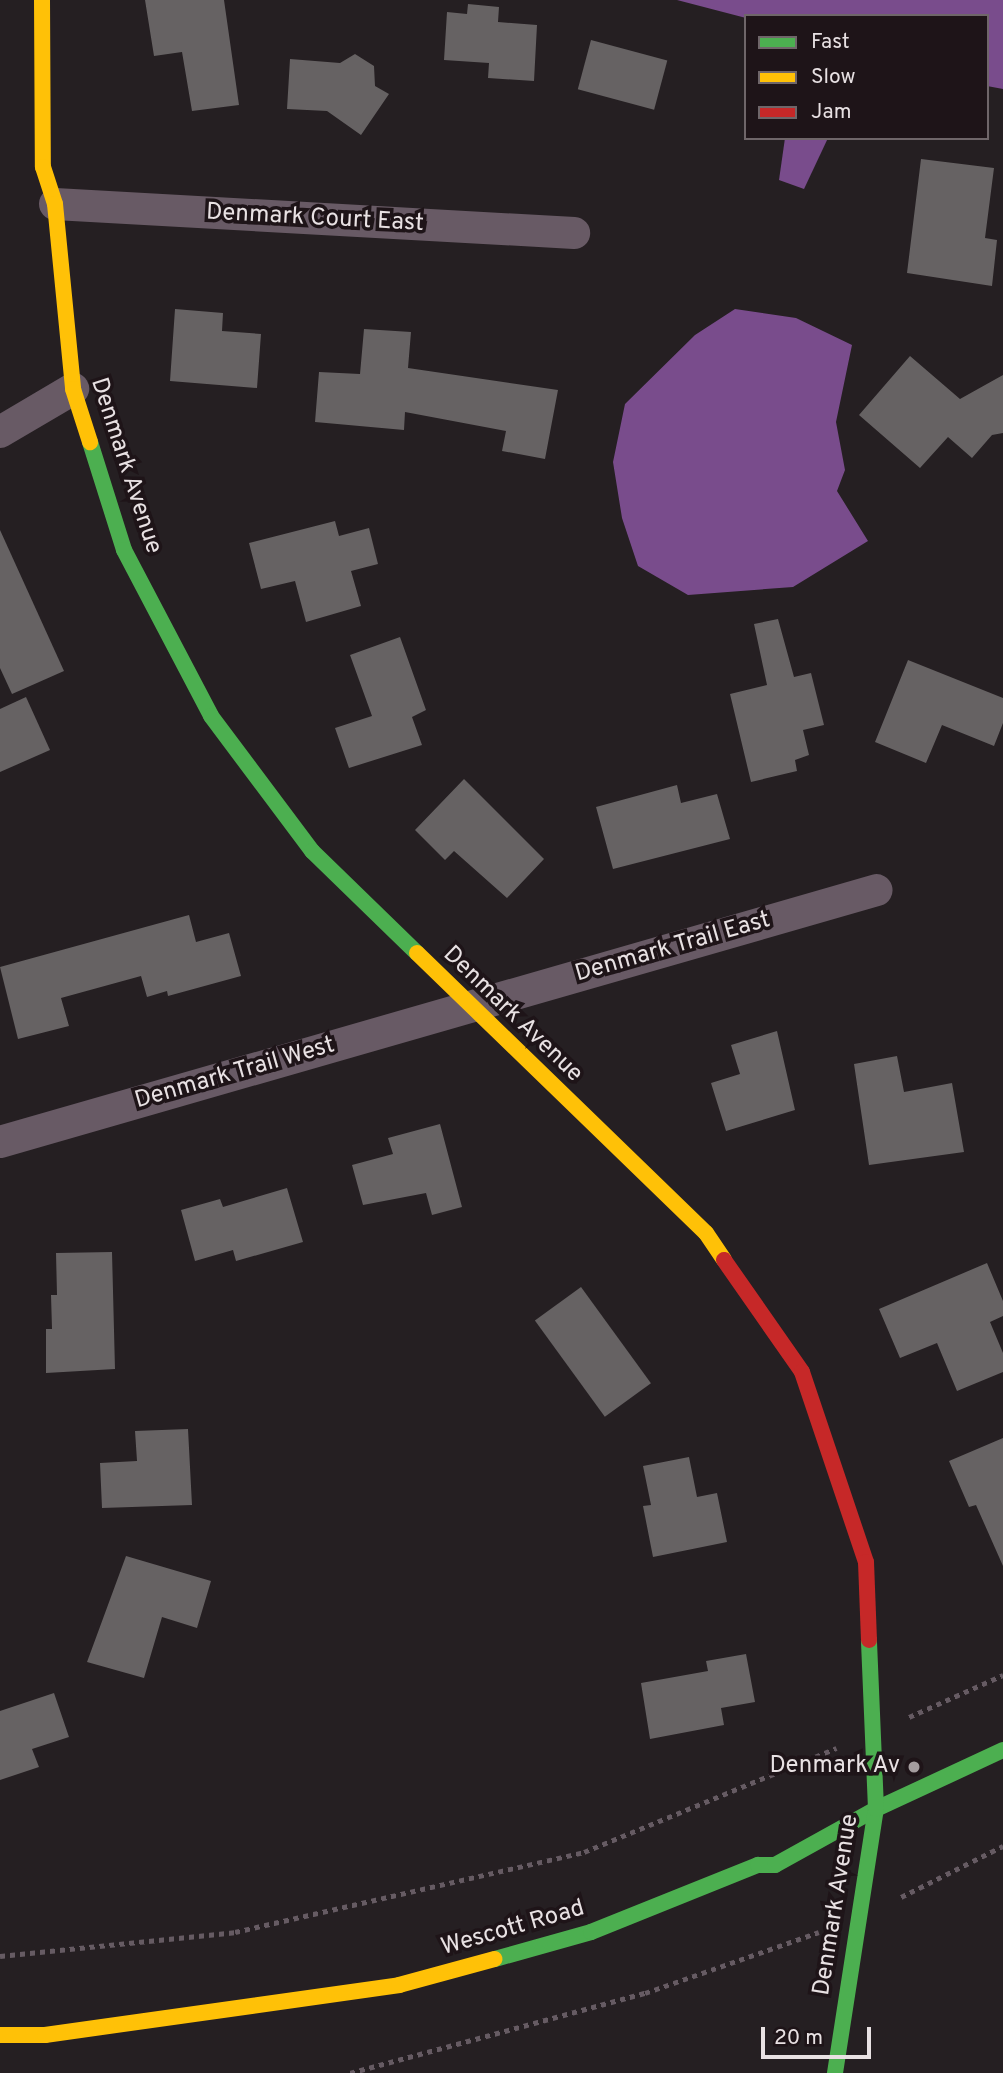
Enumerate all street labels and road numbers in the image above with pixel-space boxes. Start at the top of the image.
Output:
street label: Denmark Court East [205,199,425,239]
street label: Denmark Avenue [83,374,167,558]
street label: Denmark Trail East [572,906,774,990]
street label: Denmark Avenue [436,941,588,1089]
street label: Denmark Trail West [131,1032,339,1116]
street label: Denmark Avenue [808,1812,866,1998]
street label: Wescott Road [438,1895,588,1963]

